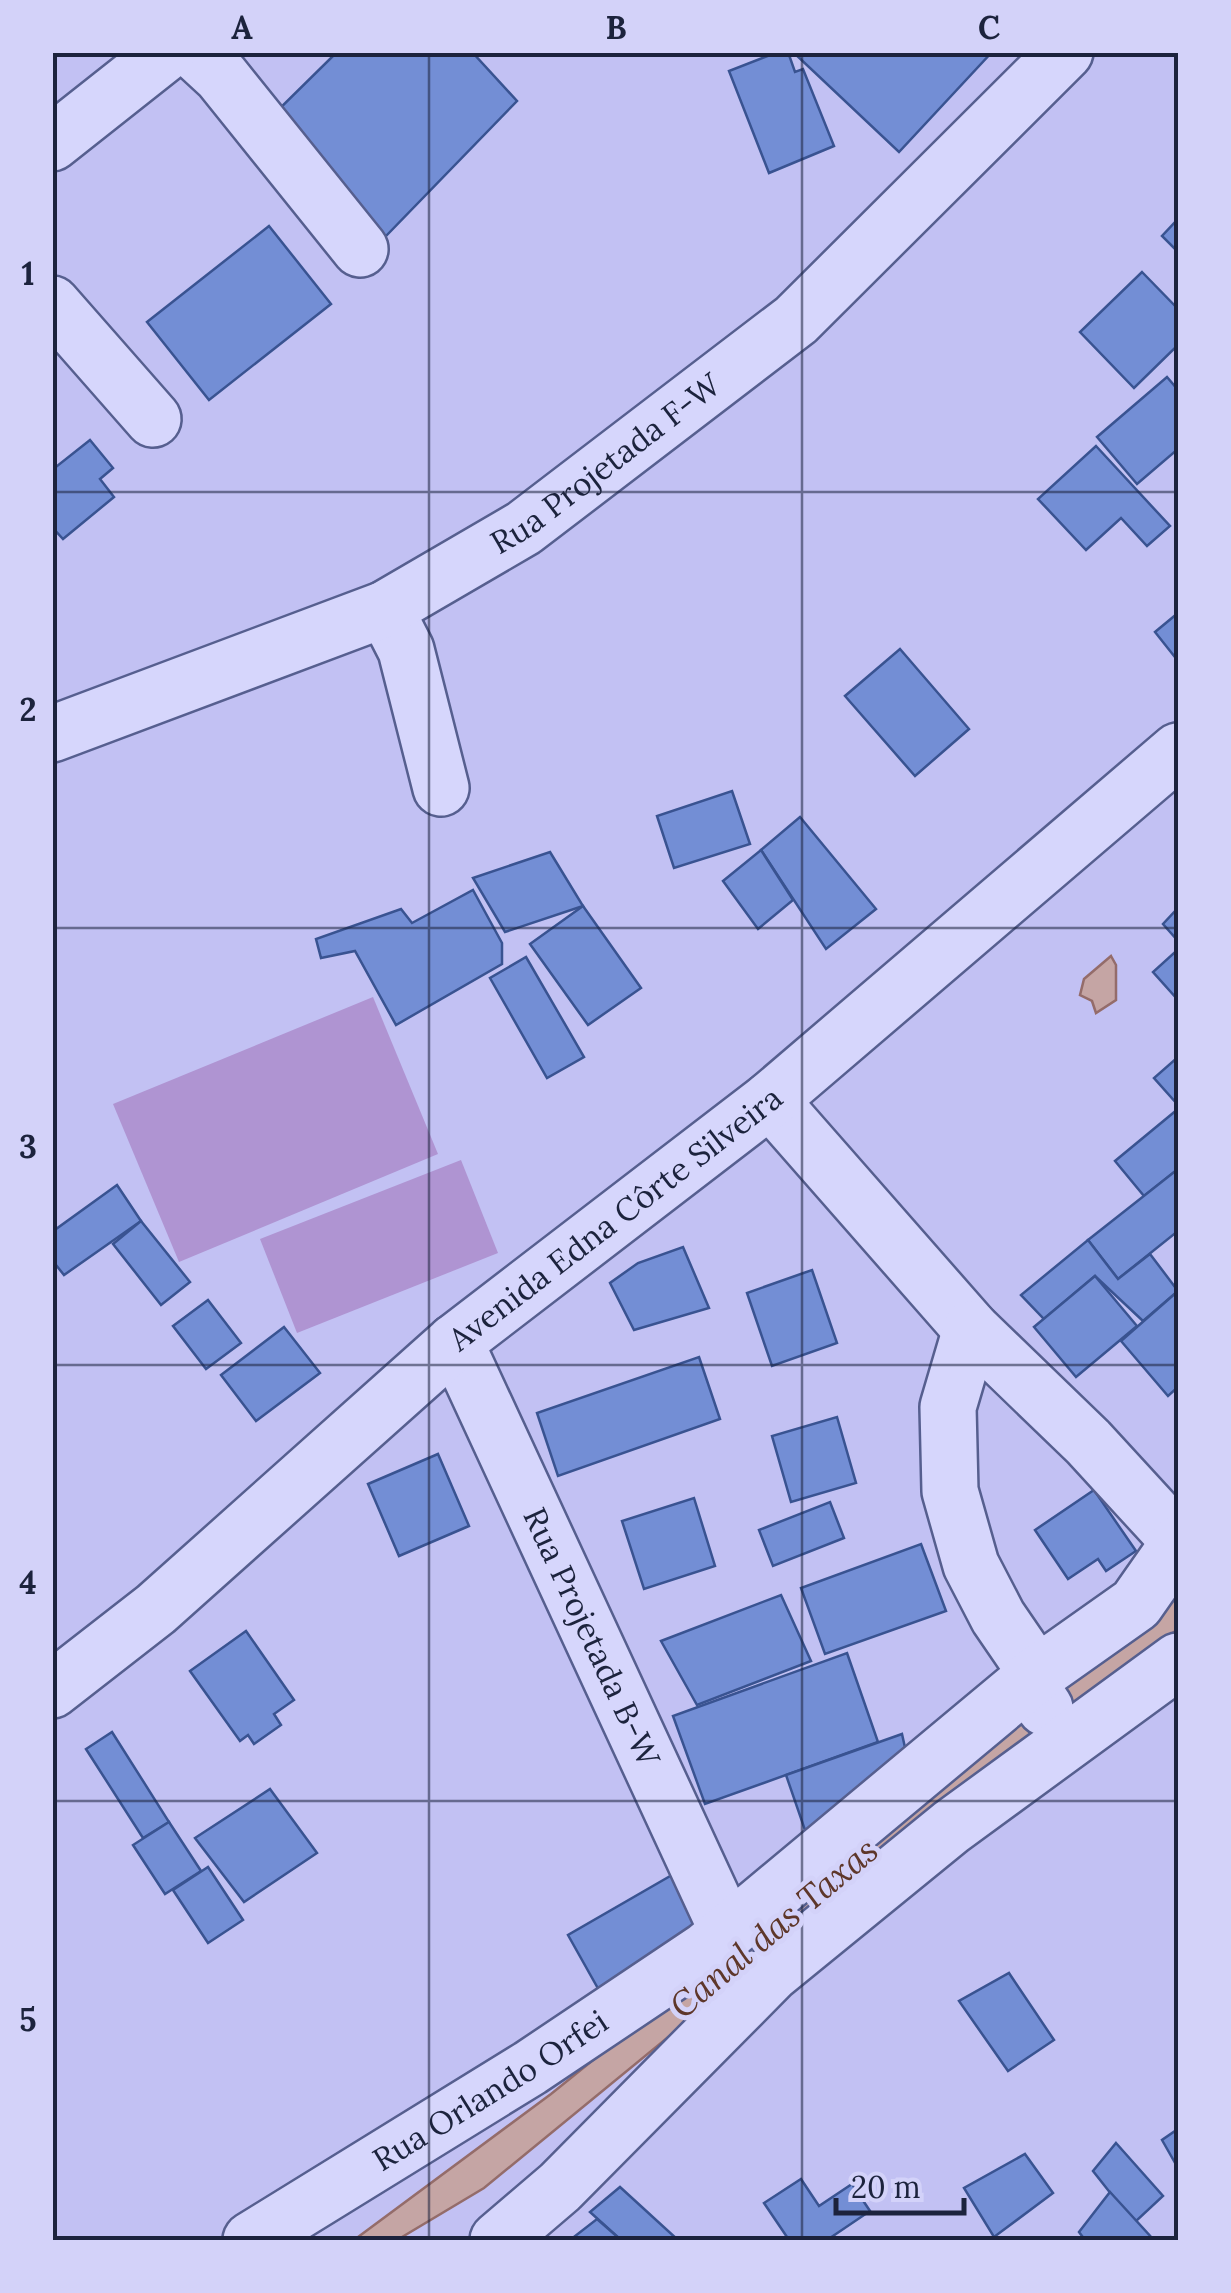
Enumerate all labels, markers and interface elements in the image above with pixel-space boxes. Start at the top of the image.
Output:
text: A [231,7,253,48]
text: B [605,7,627,48]
text: C [978,7,1000,48]
text: 1 [22,253,35,294]
street label: Rua Projetada F-W [483,363,730,563]
text: 2 [19,689,37,730]
street label: Avenida Edna Côrte Silveira [439,1077,791,1360]
text: 3 [19,1126,37,1167]
street label: Rua Projetada B-W [514,1501,670,1774]
text: 4 [19,1562,37,1603]
water label: Canal das Taxas [660,1827,887,2028]
text: 5 [19,1999,37,2040]
street label: Rua Orlando Orfei [365,2001,616,2180]
scale bar [836,2153,964,2215]
text: 20 m [851,2168,920,2206]

